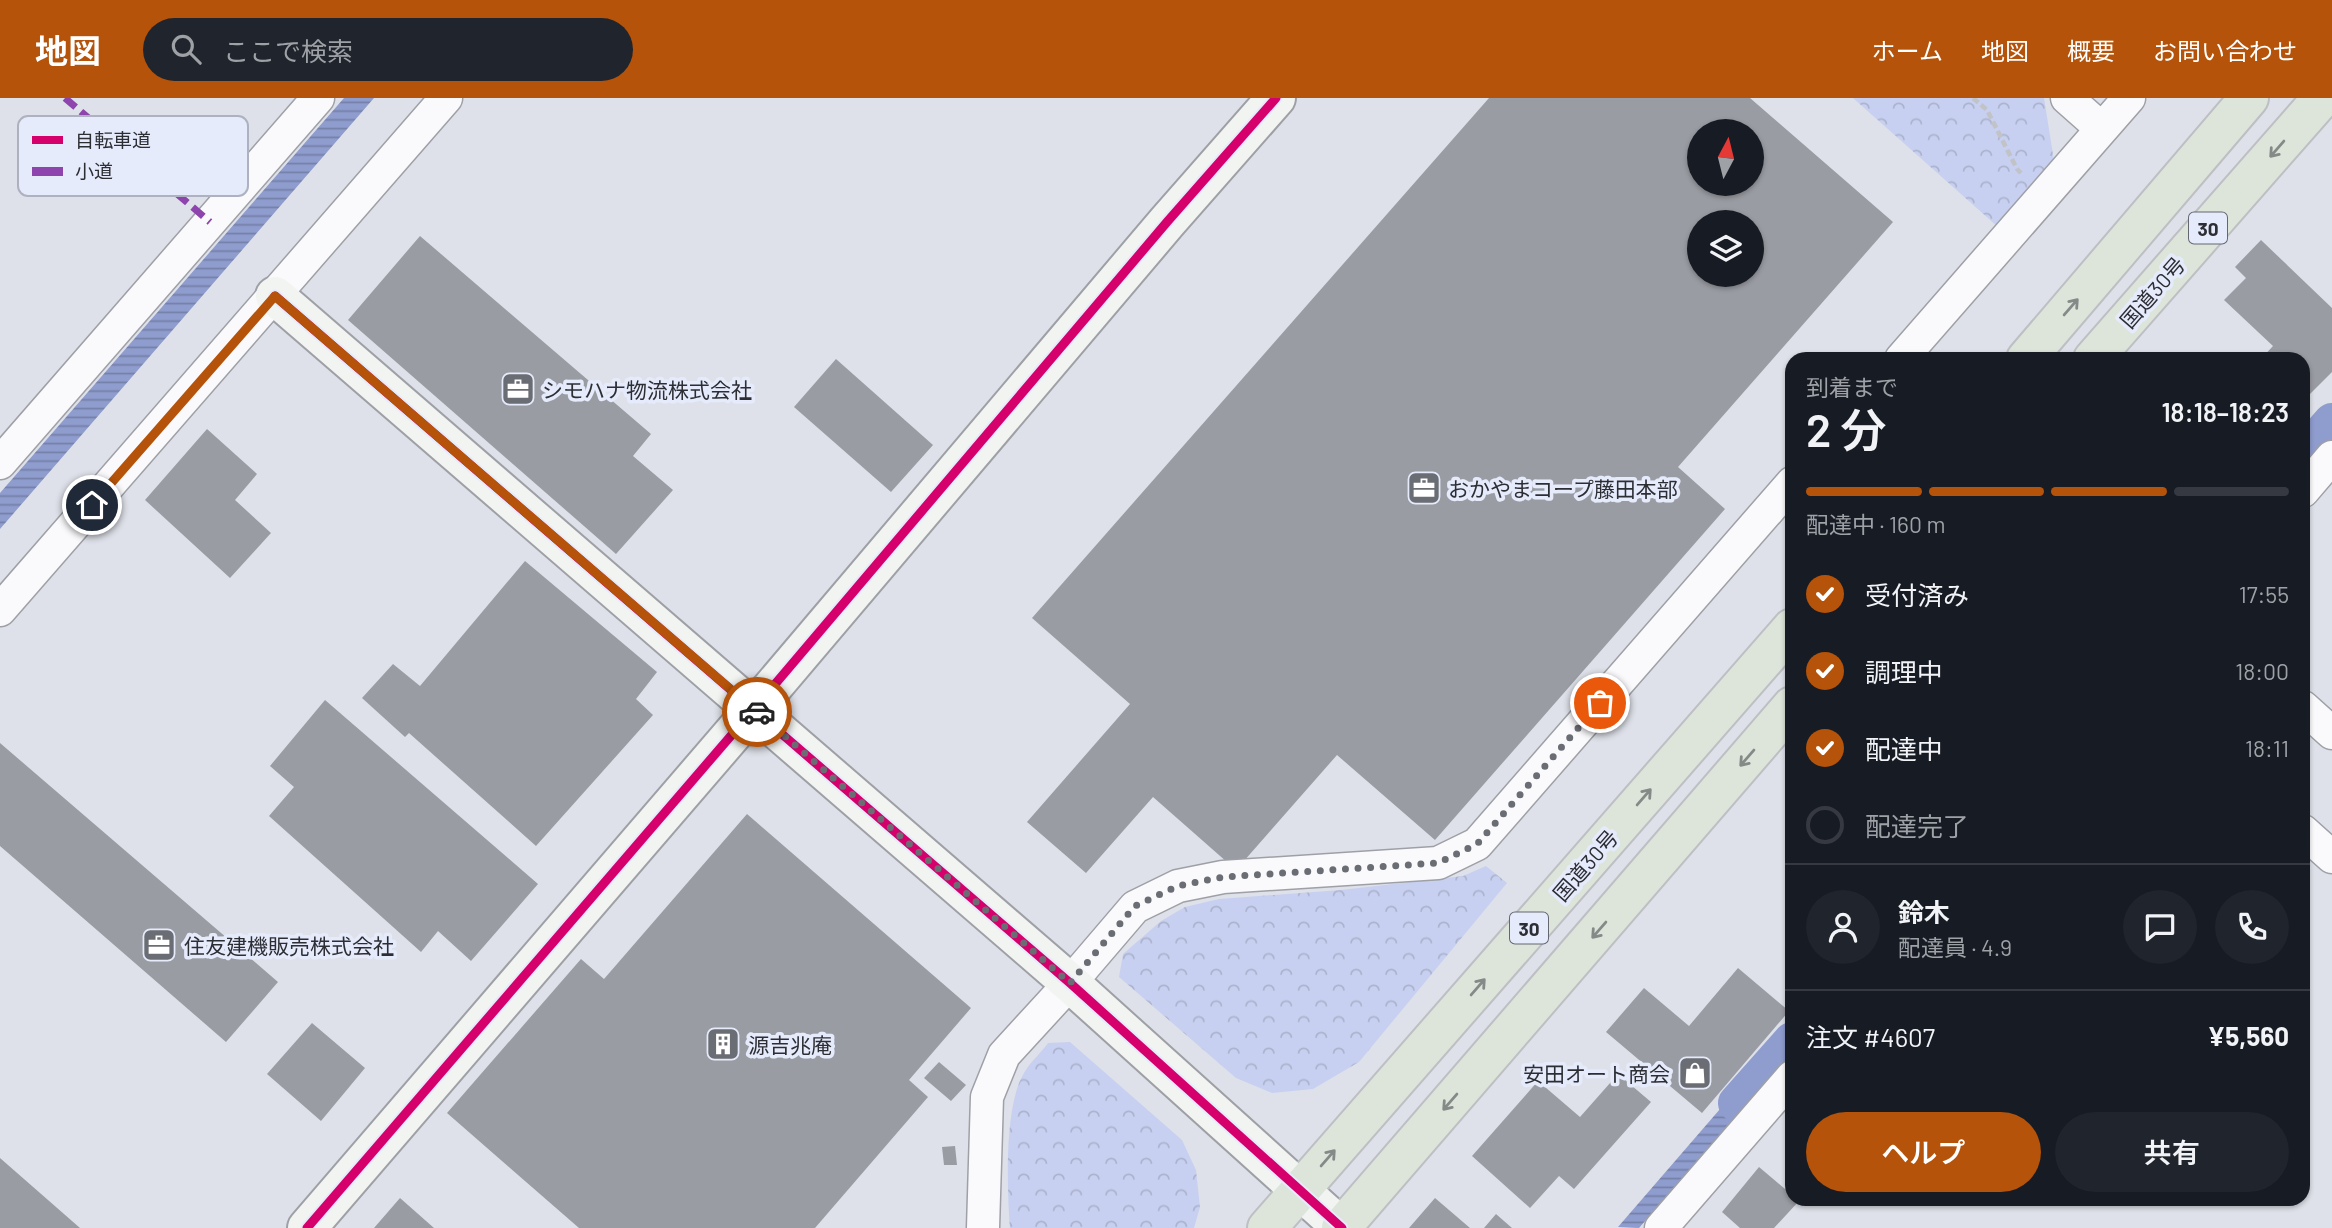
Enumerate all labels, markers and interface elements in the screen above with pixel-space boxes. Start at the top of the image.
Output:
search box [143,18,633,81]
text: 地図 [35,30,101,70]
icon: search [167,30,205,68]
text: ここで検索 [223,35,353,66]
text: ホーム [1872,36,1943,65]
text: 地図 [1981,36,2029,65]
text: 概要 [2067,36,2115,65]
text: お問い合わせ [2153,36,2297,65]
legend [18,116,248,196]
north arrow [1687,119,1764,196]
map controls [1687,119,1764,287]
text: 自転車道 [75,128,151,151]
one-way arrow [2269,140,2285,158]
text: 小道 [75,159,113,182]
button: layers [1687,210,1764,287]
road number: 30 [2189,212,2227,244]
street label: 国道30号 [2114,251,2190,333]
one-way arrow [2063,298,2079,316]
office icon: シモハナ物流株式会社 [499,370,537,408]
text: 到着まで [1806,373,1898,401]
place label: シモハナ物流株式会社 [542,377,752,402]
text: 18:18–18:23 [2161,396,2289,427]
text: 2 分 [1806,401,1887,456]
office icon: おかやまコープ藤田本部 [1405,469,1443,507]
pin [62,475,122,535]
place label: おかやまコープ藤田本部 [1448,476,1678,501]
icon: home [73,486,111,524]
text: 配達中 · 160 m [1806,510,1946,538]
icon: check [1806,575,1844,613]
text: 受付済み [1865,579,1969,610]
text: 17:55 [2239,580,2289,608]
icon: check [1806,652,1844,690]
text: 調理中 [1865,656,1943,687]
text: 18:00 [2235,657,2289,685]
pin [1570,673,1630,733]
courier [722,677,792,747]
icon: bag [1581,684,1619,722]
icon: car [738,693,776,731]
icon: check [1806,729,1844,767]
text: 配達中 [1865,733,1943,764]
text: 18:11 [2245,734,2289,762]
one-way arrow [1739,749,1755,767]
one-way arrow [1636,788,1652,806]
text: 配達完了 [1865,810,1969,841]
street label: 国道30号 [1547,824,1623,906]
button: person [1806,890,1880,964]
button: chat [2123,890,2197,964]
button: phone [2215,890,2289,964]
text: 鈴木 [1898,896,1950,927]
road number: 30 [1510,912,1548,944]
one-way arrow [1591,921,1607,939]
office icon: 住友建機販売株式会社 [140,926,178,964]
place label: 住友建機販売株式会社 [184,933,394,958]
text: 配達員 · 4.9 [1898,933,2012,961]
one-way arrow [1470,978,1486,996]
text: ¥5,560 [2207,1020,2289,1051]
text: 注文 #4607 [1806,1021,1935,1052]
building icon: 源吉兆庵 [704,1025,742,1063]
place label: 源吉兆庵 [748,1032,832,1057]
shop icon: 安田オート商会 [1676,1054,1714,1092]
place label: 安田オート商会 [1523,1061,1670,1086]
one-way arrow [1442,1093,1458,1111]
button: ヘルプ [1806,1112,2041,1192]
button: 共有 [2055,1112,2289,1192]
one-way arrow [1320,1149,1336,1167]

